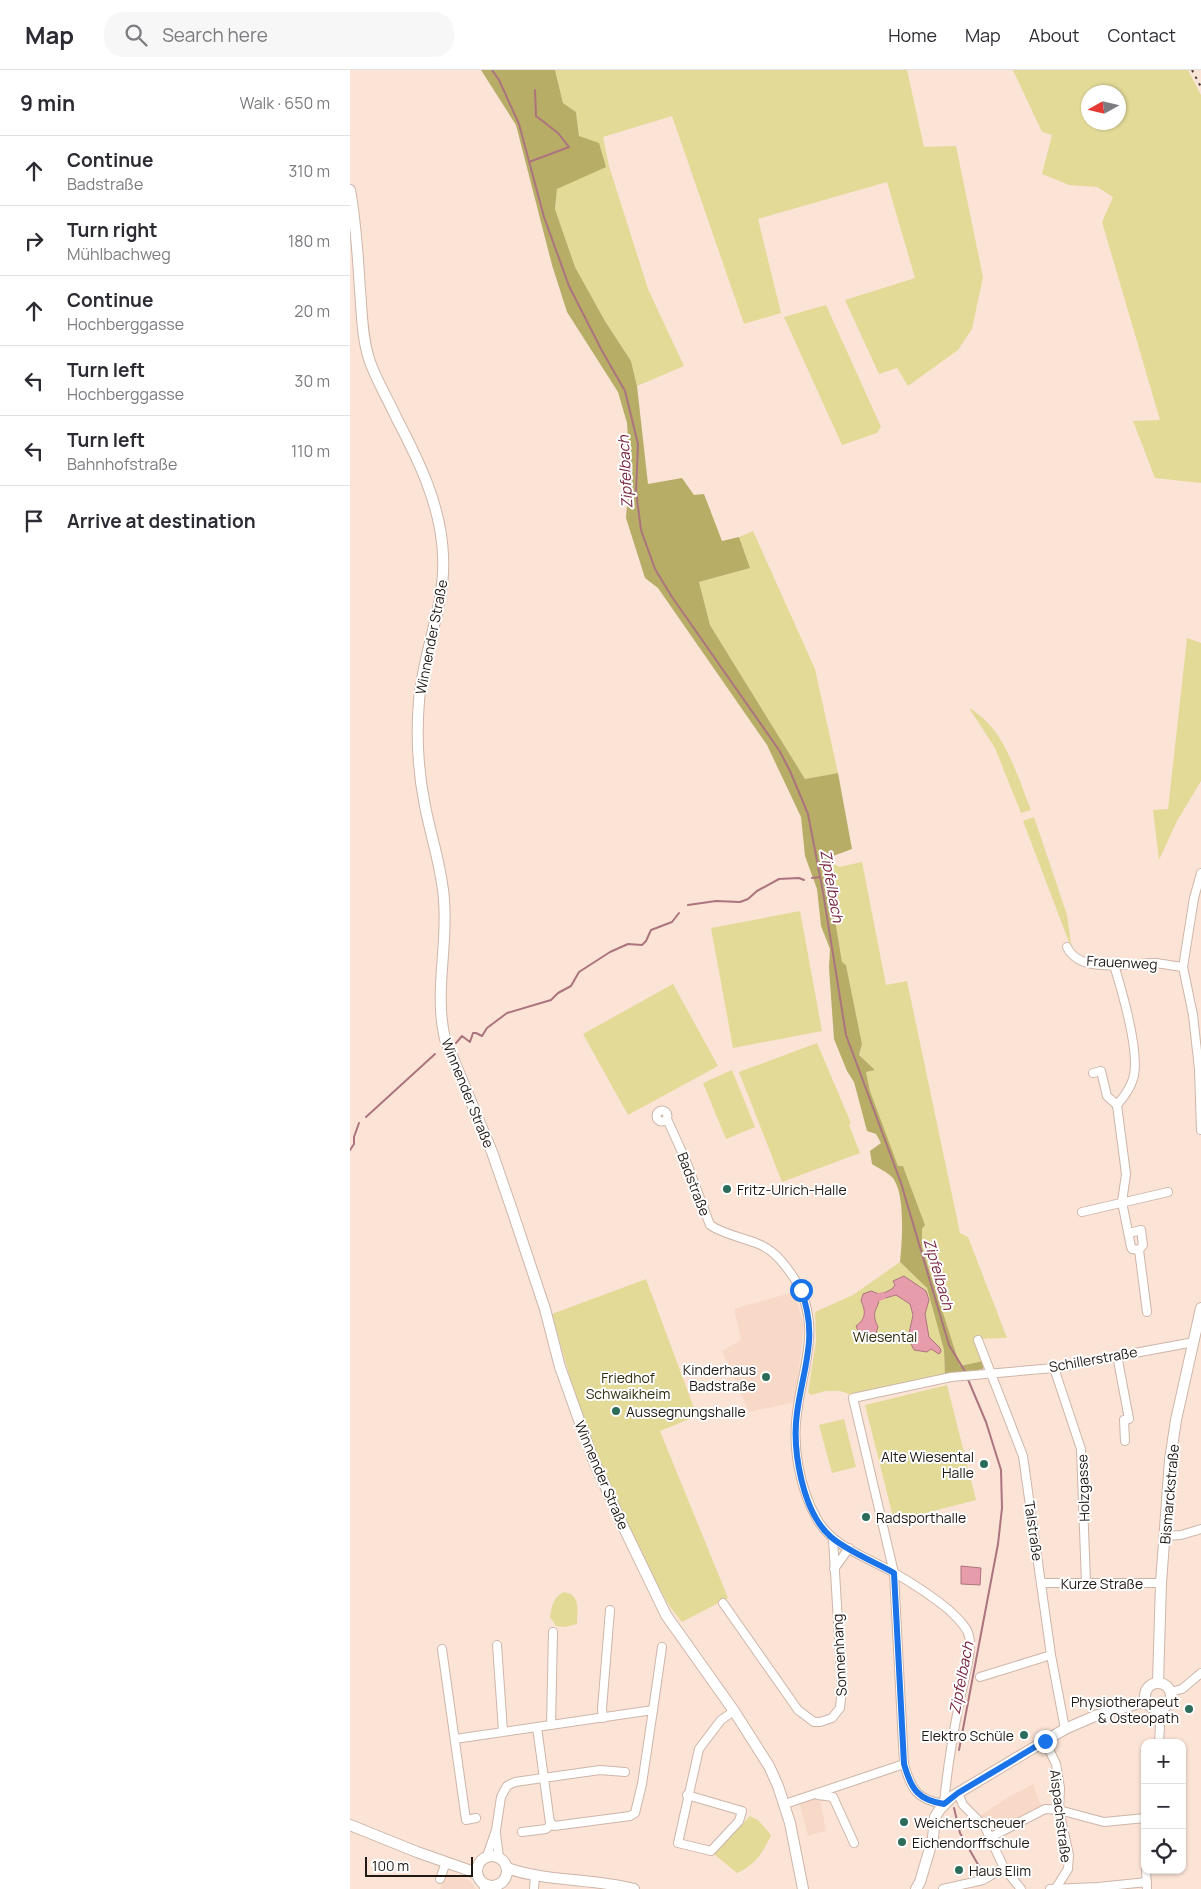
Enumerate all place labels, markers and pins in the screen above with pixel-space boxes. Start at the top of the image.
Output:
place label: Fritz-Ulrich-Halle [737,1180,847,1199]
marker: Fritz-Ulrich-Halle [721,1183,733,1195]
place label: Kinderhaus Badstraße [683,1360,756,1395]
marker: Kinderhaus Badstraße [760,1371,772,1383]
place label: Aussegnungshalle [626,1402,746,1421]
marker: Aussegnungshalle [610,1405,622,1417]
place label: Alte Wiesental Halle [881,1447,974,1482]
marker: Alte Wiesental Halle [978,1458,990,1470]
place label: Radsporthalle [876,1508,966,1527]
marker: Radsporthalle [860,1511,872,1523]
place label: Physiotherapeut & Osteopath [1071,1692,1179,1727]
marker: Physiotherapeut & Osteopath [1183,1703,1195,1715]
place label: Elektro Schüle [922,1726,1014,1745]
marker: Elektro Schüle [1018,1729,1030,1741]
place label: Weichertscheuer [914,1813,1026,1832]
marker: Weichertscheuer [898,1816,910,1828]
place label: Eichendorffschule [912,1833,1030,1852]
marker: Eichendorffschule [896,1836,908,1848]
place label: Haus Elim [969,1861,1031,1880]
marker: Haus Elim [953,1864,965,1876]

